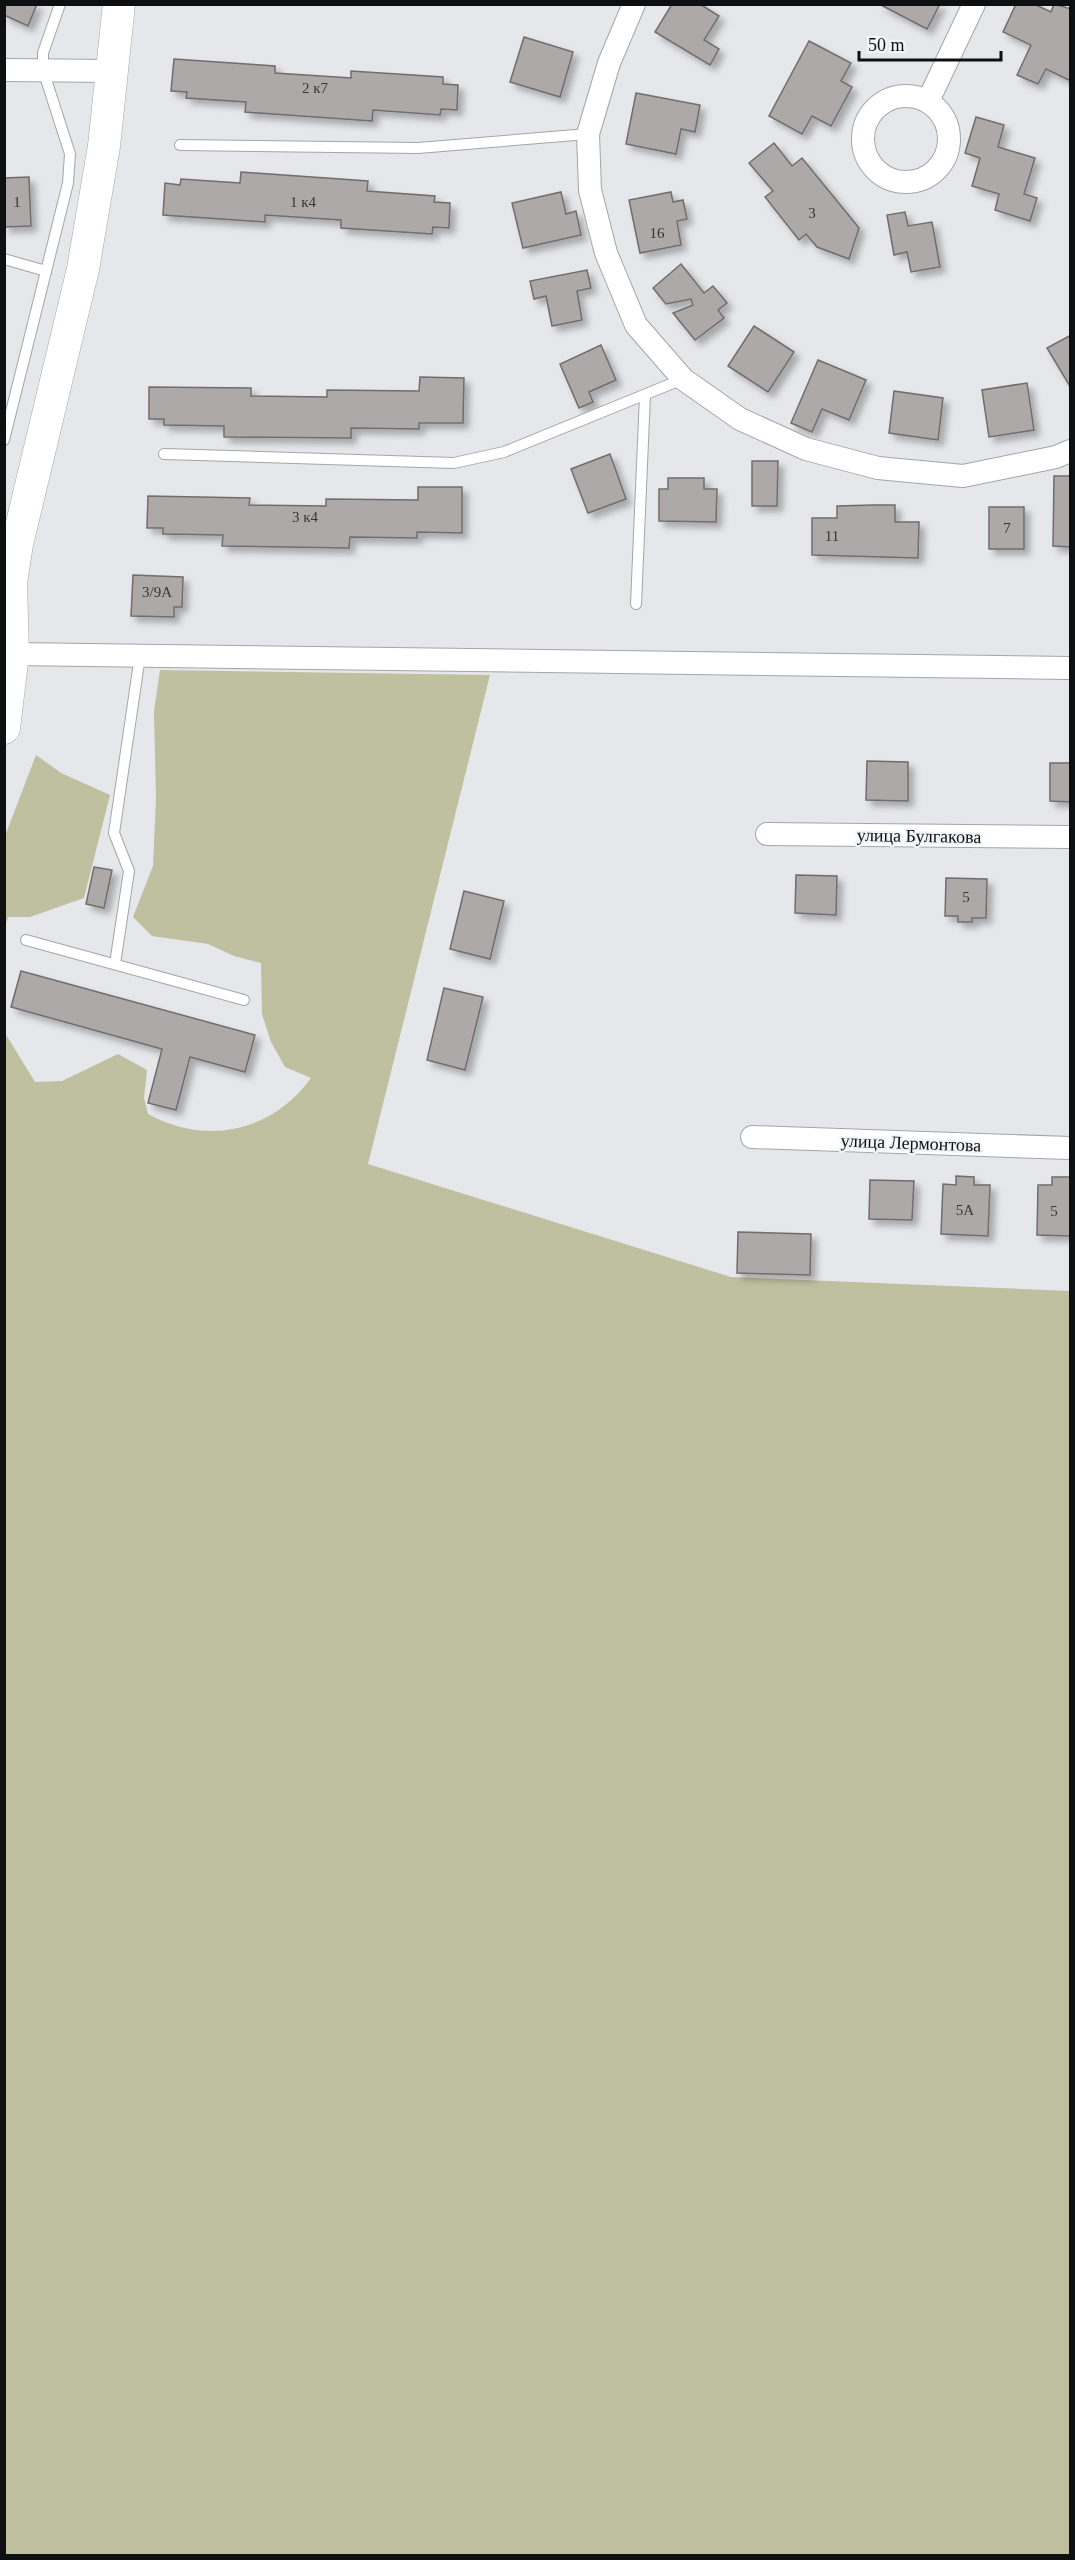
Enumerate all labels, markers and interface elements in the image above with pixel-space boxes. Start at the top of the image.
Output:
scale bar [859,24,1002,62]
text: 50 m [868,35,905,55]
house number: 2 к7 [302,80,329,96]
house number: 1 [13,194,21,210]
house number: 1 к4 [290,194,317,210]
house number: 3 [808,205,816,221]
house number: 16 [650,225,665,241]
house number: 3 к4 [292,509,319,525]
house number: 7 [1003,520,1011,536]
house number: 11 [825,528,839,544]
house number: 3/9А [142,584,172,600]
street label: улица Булгакова [857,825,981,847]
house number: 5 [962,889,970,905]
street label: улица Лермонтова [840,1131,982,1155]
house number: 5А [956,1202,974,1218]
house number: 5 [1050,1203,1058,1219]

